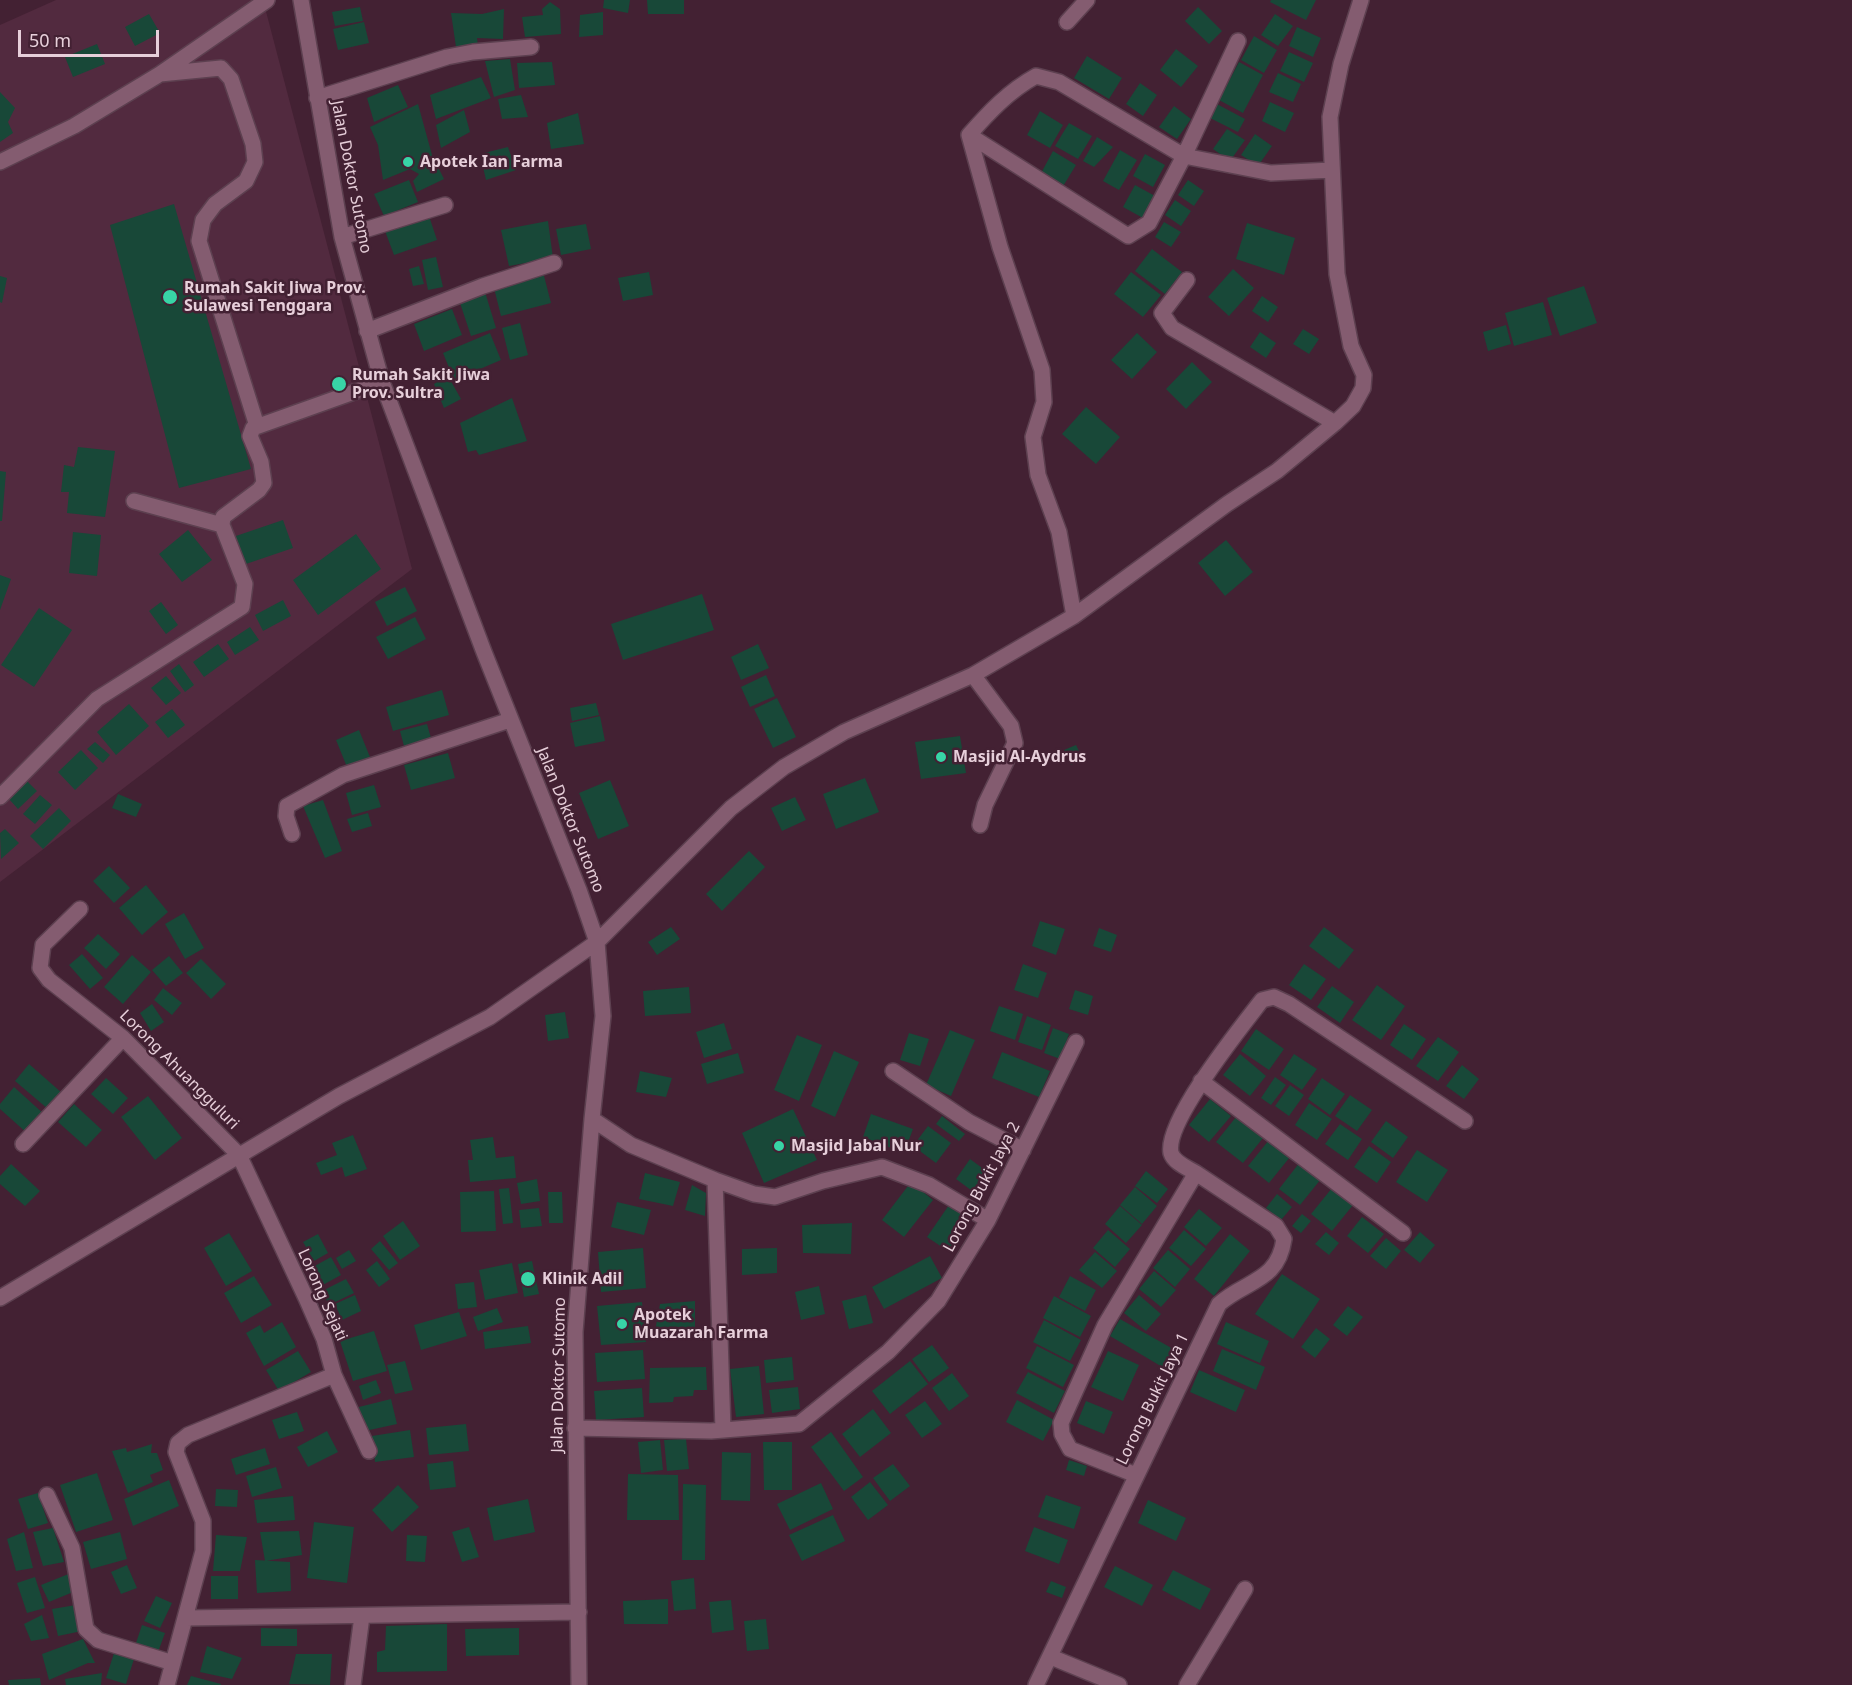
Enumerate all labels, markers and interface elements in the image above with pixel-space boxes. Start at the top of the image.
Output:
scale bar [21,18,162,56]
text: 50 m [29,28,71,52]
street label: Jalan Doktor Sutomo [327,99,375,255]
place label: Apotek Ian Farma [420,152,563,172]
marker: Apotek Ian Farma [401,155,415,169]
place label: Rumah Sakit Jiwa Prov. Sulawesi Tenggara [184,278,366,316]
marker: Rumah Sakit Jiwa Prov. Sulawesi Tenggara [161,288,179,306]
place label: Rumah Sakit Jiwa Prov. Sultra [352,365,490,403]
marker: Rumah Sakit Jiwa Prov. Sultra [330,375,348,393]
street label: Jalan Doktor Sutomo [532,744,608,896]
place label: Masjid Al-Aydrus [953,747,1086,767]
marker: Masjid Al-Aydrus [934,750,948,764]
street label: Lorong Ahuangguluri [115,1006,243,1134]
street label: Lorong Bukit Jaya 2 [940,1119,1024,1255]
place label: Masjid Jabal Nur [791,1136,922,1156]
marker: Masjid Jabal Nur [772,1139,786,1153]
street label: Lorong Sejati [293,1246,351,1344]
place label: Klinik Adil [542,1269,622,1289]
marker: Klinik Adil [519,1270,537,1288]
street label: Jalan Doktor Sutomo [548,1297,570,1453]
place label: Apotek Muazarah Farma [634,1305,768,1343]
marker: Apotek Muazarah Farma [615,1317,629,1331]
street label: Lorong Bukit Jaya 1 [1113,1330,1193,1468]

